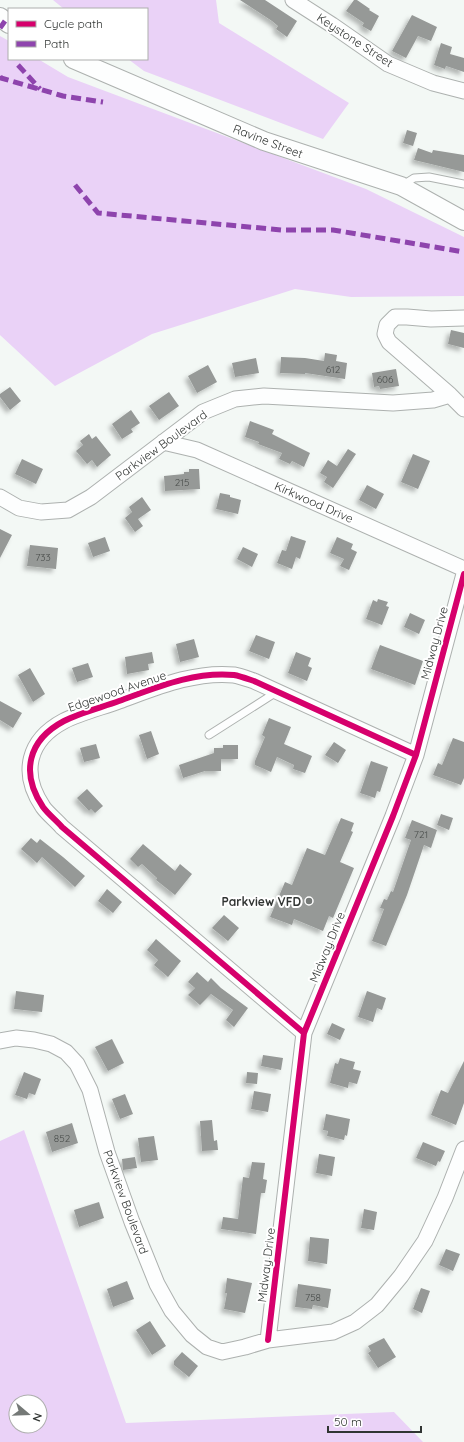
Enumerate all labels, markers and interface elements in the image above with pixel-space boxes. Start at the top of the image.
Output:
legend [8,8,148,60]
street label: Keystone Street [314,10,396,70]
text: Cycle path [44,16,103,31]
text: Path [44,36,69,51]
street label: Ravine Street [231,121,305,161]
house number: 612 [326,363,341,376]
house number: 606 [377,373,394,386]
street label: Parkview Boulevard [112,407,210,483]
house number: 215 [175,476,189,489]
street label: Kirkwood Drive [272,478,356,526]
house number: 733 [35,551,51,564]
street label: Midway Drive [417,605,451,681]
street label: Edgewood Avenue [66,667,168,715]
house number: 721 [414,828,428,841]
place label: Parkview VFD [222,894,301,909]
marker: Parkview VFD [304,896,314,906]
street label: Midway Drive [306,909,348,985]
house number: 852 [54,1132,71,1145]
street label: Parkview Boulevard [100,1148,152,1256]
street label: Midway Drive [254,1227,278,1303]
house number: 758 [305,1291,321,1304]
north arrow [8,1394,48,1434]
scale bar [328,1408,421,1434]
text: N [30,1411,45,1423]
text: 50 m [334,1414,362,1429]

